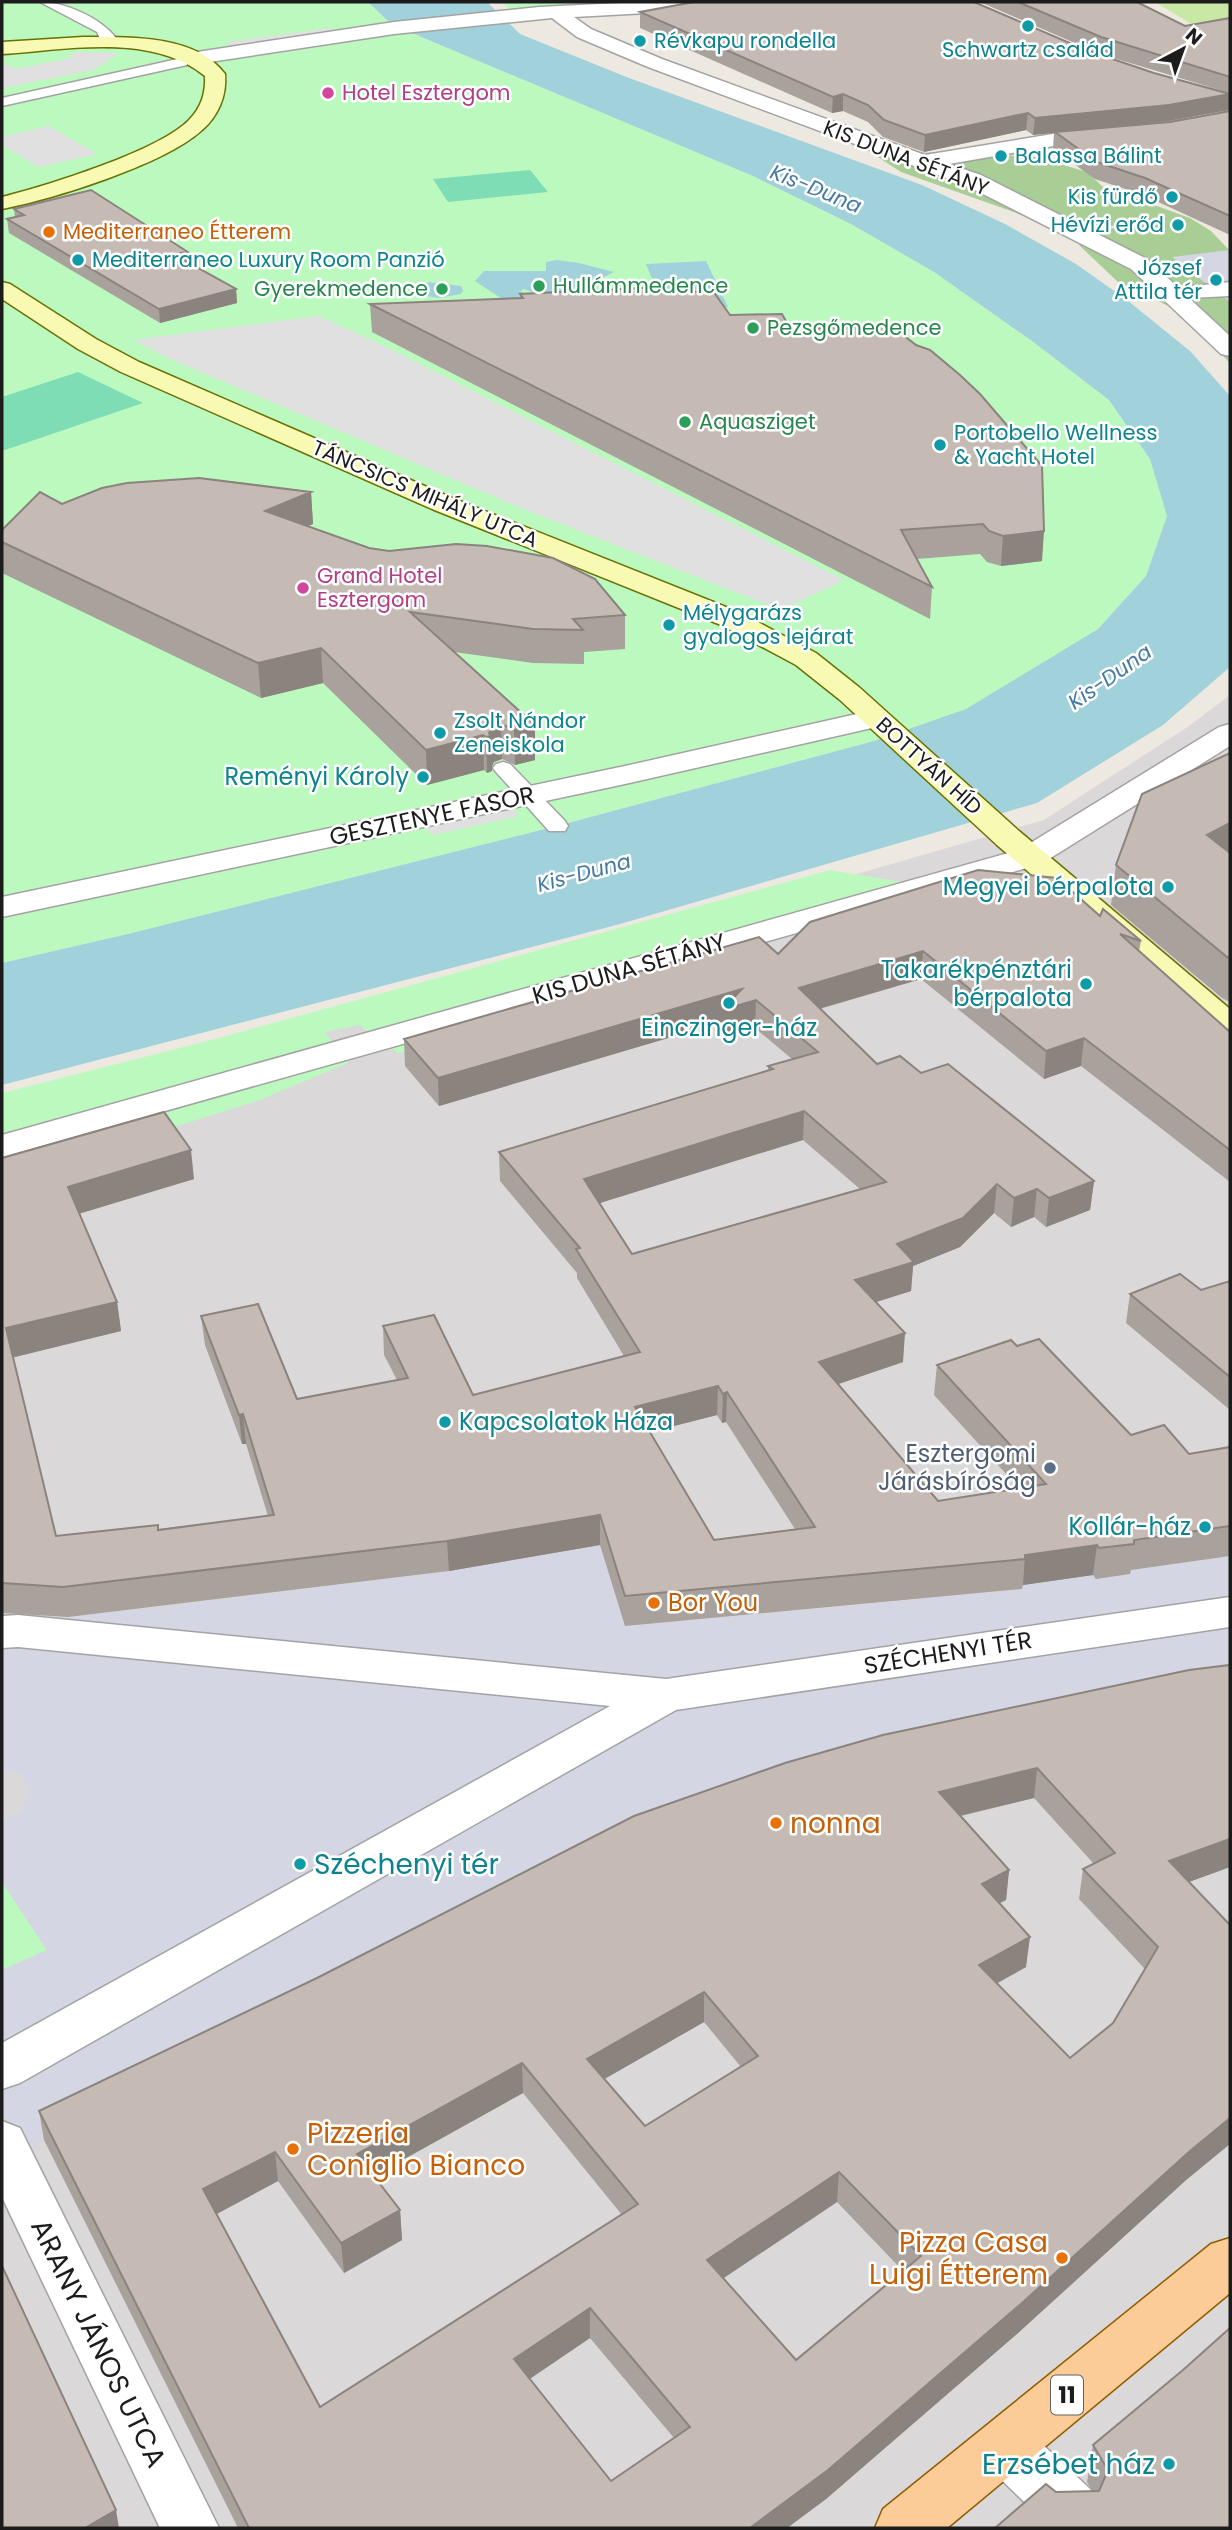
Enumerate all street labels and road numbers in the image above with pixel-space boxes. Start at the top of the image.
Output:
street label: KIS DUNA SÉTÁNY [819,113,993,202]
street label: TÁNCSICS MIHÁLY UTCA [308,433,543,554]
street label: BOTTYÁN HÍD [870,710,989,821]
street label: GESZTENYE FASOR [326,778,537,853]
street label: KIS DUNA SÉTÁNY [528,925,729,1012]
street label: SZÉCHENYI TÉR [861,1623,1034,1682]
street label: ARANY JÁNOS UTCA [21,2212,176,2474]
road number: 11 [1051,2376,1083,2414]

